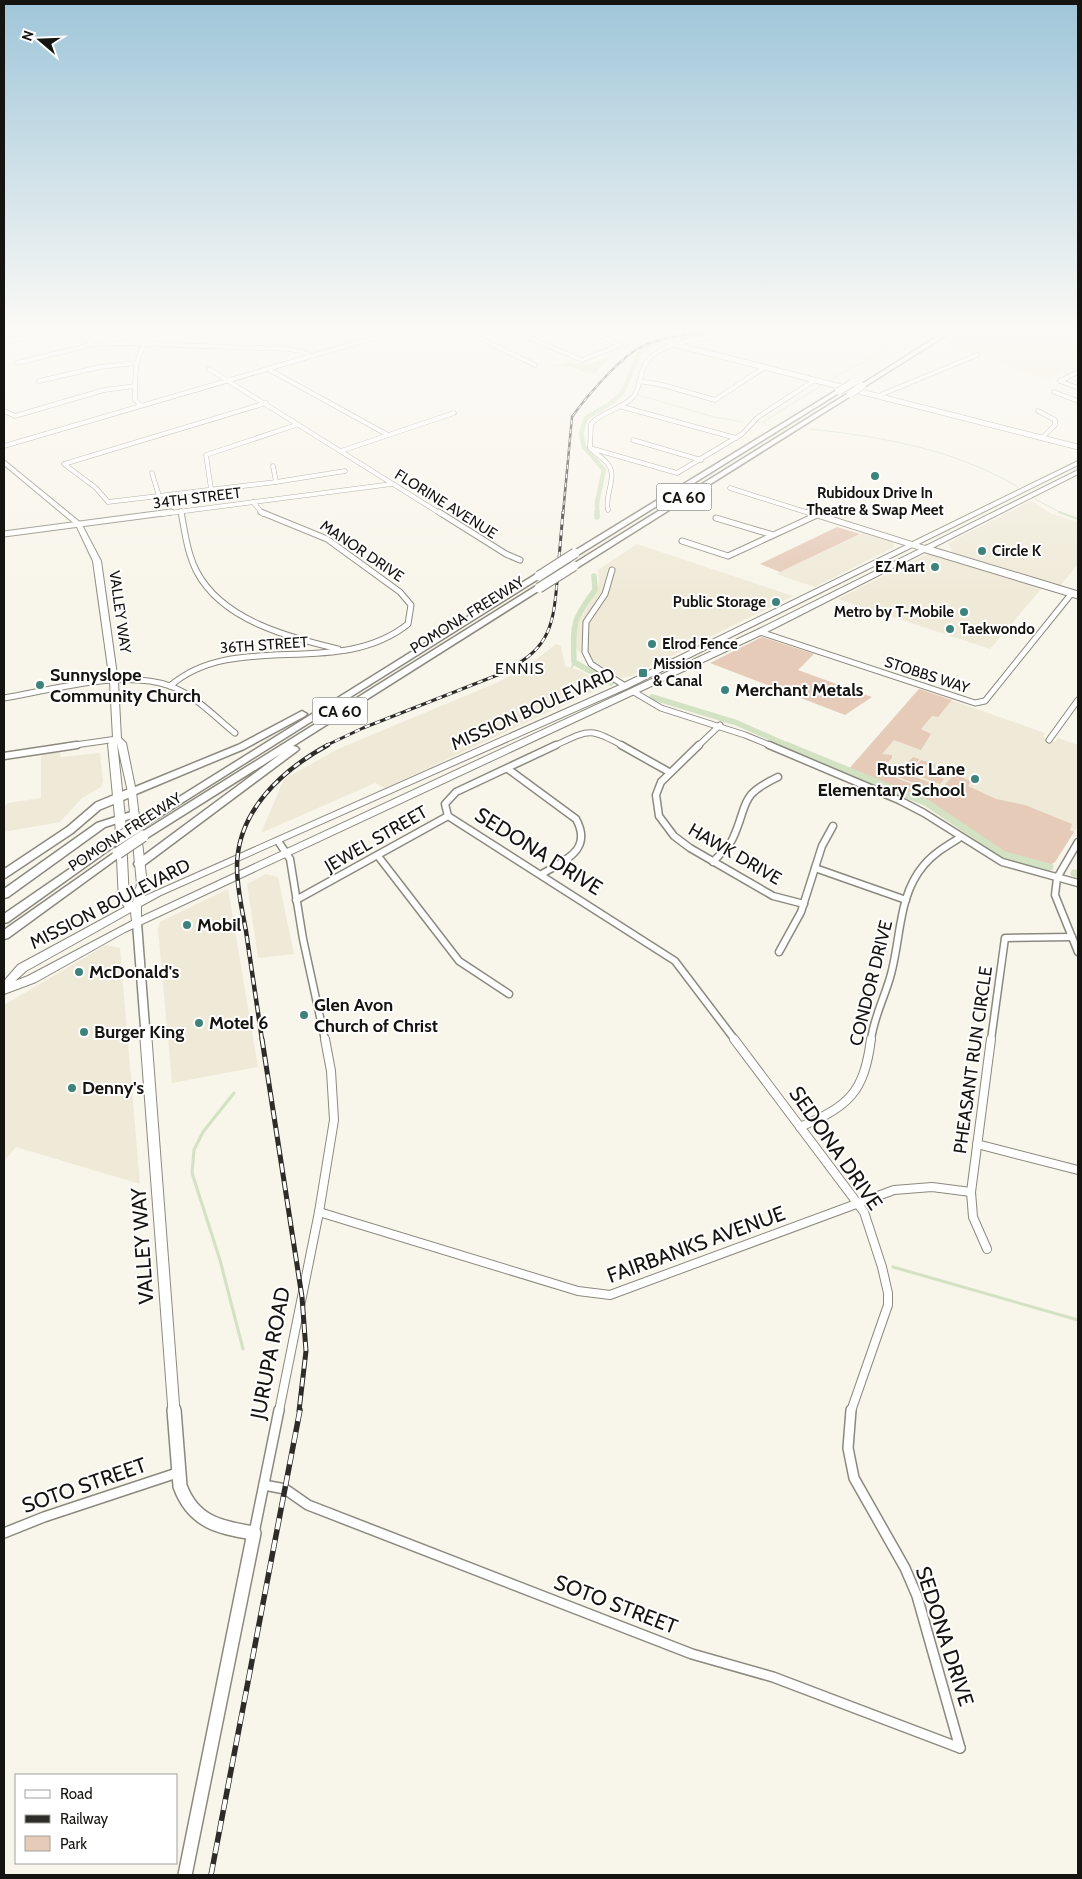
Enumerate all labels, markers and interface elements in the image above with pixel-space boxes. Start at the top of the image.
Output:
north arrow [15,15,65,65]
text: N [18,28,38,43]
street label: FLORINE AVENUE [391,465,501,543]
marker: Rubidoux Drive In Theatre & Swap Meet [869,470,881,482]
street label: 34TH STREET [152,484,242,512]
road number: CA 60 [656,484,712,511]
place label: Rubidoux Drive In Theatre & Swap Meet [806,484,944,519]
street label: MANOR DRIVE [317,516,407,586]
place label: Circle K [992,542,1042,560]
marker: Circle K [976,545,988,557]
place label: EZ Mart [875,558,925,576]
marker: EZ Mart [929,561,941,573]
street label: VALLEY WAY [105,570,135,655]
street label: POMONA FREEWAY [407,572,528,657]
place label: Public Storage [673,593,766,611]
marker: Public Storage [770,596,782,608]
place label: Metro by T-Mobile [834,603,954,621]
marker: Metro by T-Mobile [958,606,970,618]
place label: Taekwondo [960,620,1035,638]
marker: Taekwondo [944,623,956,635]
street label: 36TH STREET [219,633,309,657]
place label: Elrod Fence [662,635,738,653]
marker: Elrod Fence [646,638,658,650]
street label: STOBBS WAY [882,653,972,697]
place label: Mission & Canal [653,655,702,690]
district label: ENNIS [495,659,545,678]
street label: MISSION BOULEVARD [448,663,618,755]
place label: Sunnyslope Community Church [50,664,201,707]
marker: Mission & Canal [637,667,649,679]
marker: Sunnyslope Community Church [34,679,46,691]
place label: Merchant Metals [735,679,864,701]
marker: Merchant Metals [719,684,731,696]
road number: CA 60 [312,698,368,724]
place label: Rustic Lane Elementary School [818,758,965,801]
marker: Rustic Lane Elementary School [969,773,981,785]
street label: POMONA FREEWAY [65,789,185,875]
street label: JEWEL STREET [320,800,432,878]
street label: SEDONA DRIVE [471,802,607,900]
street label: HAWK DRIVE [685,819,785,890]
street label: MISSION BOULEVARD [26,854,194,954]
place label: Mobil [197,914,242,936]
street label: CONDOR DRIVE [845,918,897,1048]
marker: Mobil [181,919,193,931]
place label: McDonald's [89,961,180,983]
street label: PHEASANT RUN CIRCLE [949,965,997,1155]
marker: McDonald's [73,966,85,978]
place label: Glen Avon Church of Christ [314,994,438,1037]
marker: Glen Avon Church of Christ [298,1009,310,1021]
place label: Motel 6 [209,1012,268,1034]
marker: Motel 6 [193,1017,205,1029]
place label: Burger King [94,1021,184,1043]
marker: Burger King [78,1026,90,1038]
place label: Denny's [82,1077,144,1099]
street label: SEDONA DRIVE [784,1081,888,1215]
marker: Denny's [66,1082,78,1094]
street label: VALLEY WAY [125,1186,159,1305]
street label: FAIRBANKS AVENUE [603,1200,789,1288]
street label: JURUPA ROAD [245,1285,295,1422]
street label: SOTO STREET [18,1452,150,1518]
street label: SEDONA DRIVE [911,1563,979,1709]
street label: SOTO STREET [551,1569,681,1639]
legend [15,1774,178,1864]
text: Road [60,1785,93,1803]
text: Railway [60,1810,109,1828]
text: Park [60,1835,87,1853]

